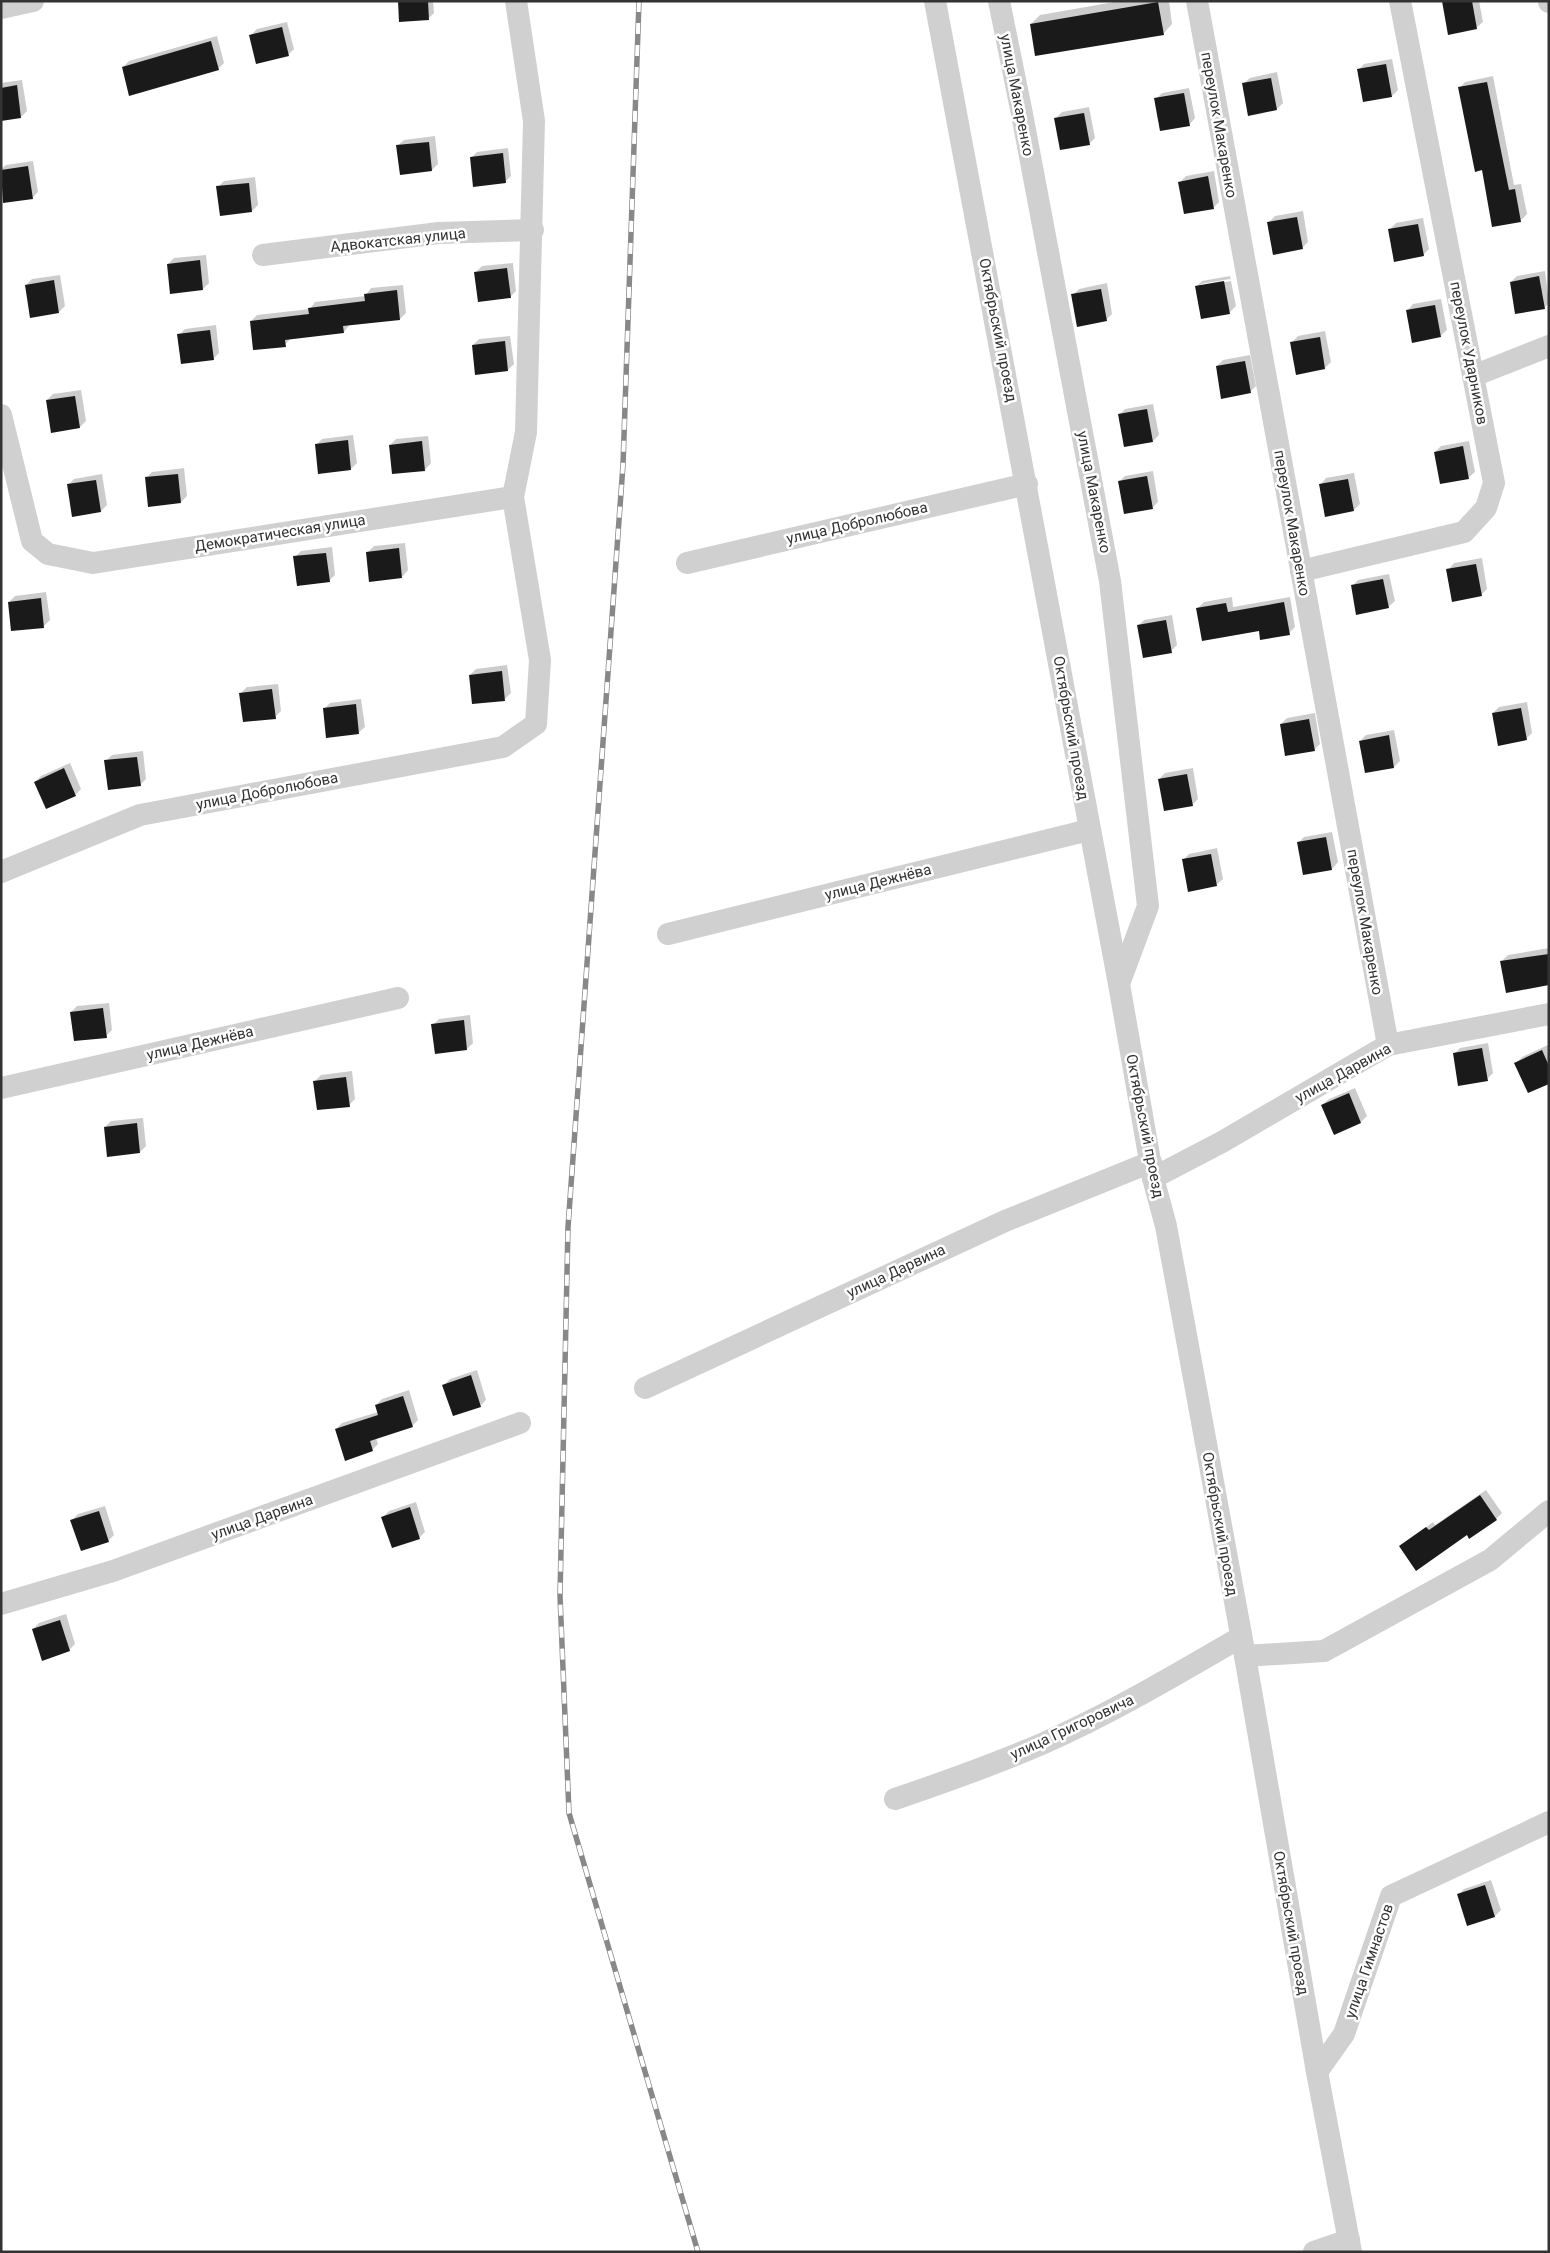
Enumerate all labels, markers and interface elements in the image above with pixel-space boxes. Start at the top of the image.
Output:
street label: улица Макаренко [996,32,1038,158]
street label: переулок Макаренко [1197,51,1241,199]
street label: Адвокатская улица [329,224,467,256]
street label: Октябрьский проезд [975,257,1021,403]
street label: переулок Ударников [1446,280,1492,426]
street label: улица Макаренко [1073,429,1115,555]
street label: переулок Макаренко [1270,449,1314,597]
street label: улица Добролюбова [785,498,929,548]
street label: Демократическая улица [193,511,367,555]
street label: Октябрьский проезд [1049,655,1093,801]
street label: улица Добролюбова [194,768,340,814]
street label: переулок Макаренко [1343,848,1387,996]
street label: улица Дежнёва [823,860,933,904]
street label: улица Дежнёва [145,1022,255,1064]
street label: улица Дарвина [1292,1039,1394,1107]
street label: Октябрьский проезд [1122,1053,1168,1199]
street label: улица Дарвина [844,1240,948,1302]
street label: Октябрьский проезд [1198,1451,1242,1597]
street label: улица Дарвина [209,1490,315,1544]
street label: улица Григоровича [1007,1691,1137,1763]
street label: Октябрьский проезд [1269,1850,1313,1996]
street label: улица Гимнастов [1341,1901,1397,2021]

